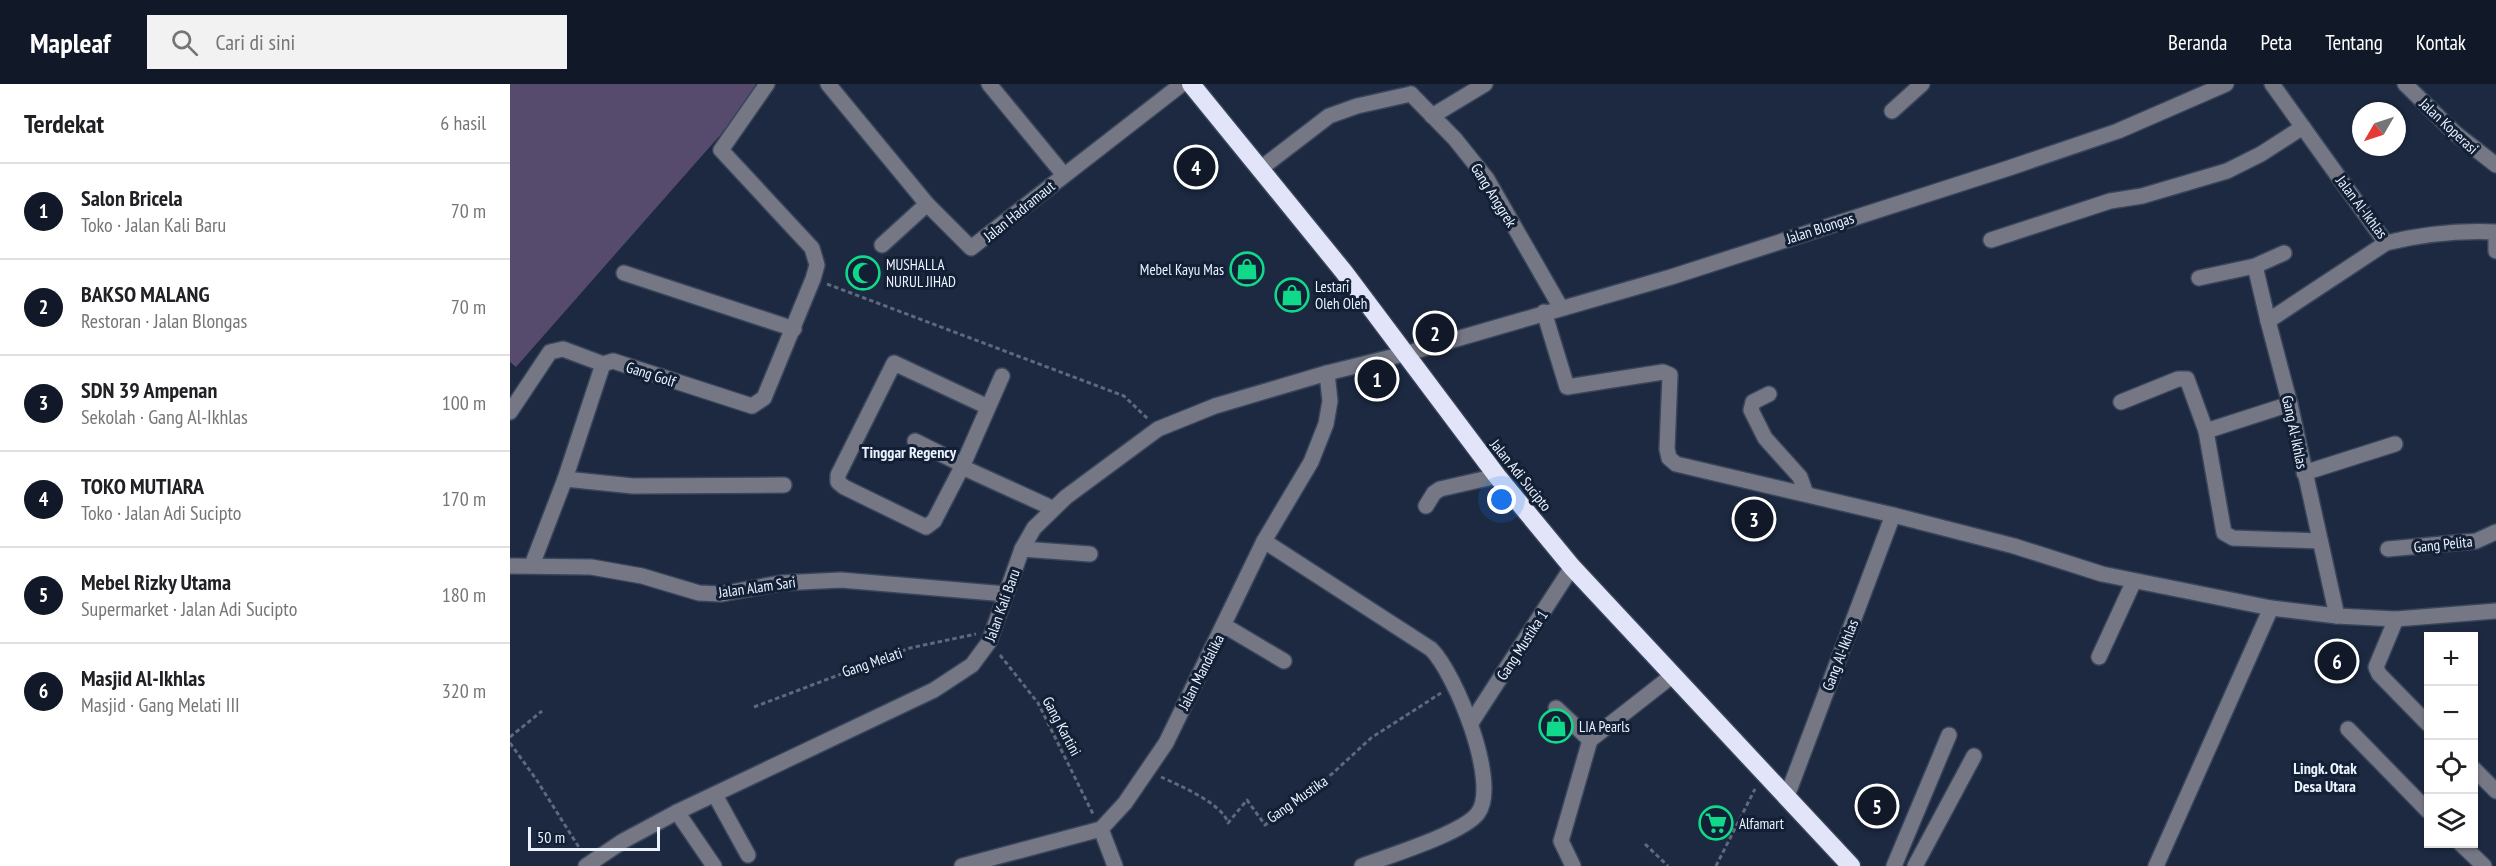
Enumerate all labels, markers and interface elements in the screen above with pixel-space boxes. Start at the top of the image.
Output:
search box [147,15,567,69]
text: Mapleaf [30,24,111,61]
icon: search [168,26,201,59]
text: Cari di sini [216,28,295,56]
text: Beranda [2168,29,2228,56]
text: Peta [2261,29,2292,56]
text: Tentang [2325,29,2383,56]
text: Kontak [2416,29,2466,56]
street label: Jalan Koperasi [2415,93,2482,158]
north arrow [2352,102,2406,156]
text: Terdekat [24,107,104,140]
text: 6 hasil [440,110,486,136]
pin: 4 [1176,144,1216,190]
street label: Gang Anggrek [1467,159,1521,231]
street label: Jalan Al-Ikhlas [2332,171,2392,242]
street label: Jalan Hadramaut [979,177,1058,246]
text: Salon Bricela [81,184,183,212]
text: 1 [39,198,48,224]
text: 70 m [451,198,486,224]
street label: Jalan Blongas [1783,208,1856,248]
text: Toko · Jalan Kali Baru [81,212,226,238]
shop icon: Mebel Kayu Mas [1229,251,1265,287]
mosque icon: MUSHALLA NURUL JIHAD [845,255,881,291]
place label: MUSHALLA NURUL JIHAD [886,255,956,291]
place label: Mebel Kayu Mas [1140,260,1224,279]
shop icon: Lestari Oleh Oleh [1274,277,1310,313]
place label: Lestari Oleh Oleh [1315,277,1367,313]
text: BAKSO MALANG [81,280,209,308]
text: 2 [39,294,48,320]
text: 70 m [451,294,486,320]
text: Restoran · Jalan Blongas [81,308,247,334]
pin: 2 [1416,310,1454,356]
pin: 1 [1358,356,1396,402]
street label: Gang Golf [624,357,679,391]
text: SDN 39 Ampenan [81,376,217,404]
text: 3 [39,390,48,416]
text: 100 m [442,390,486,416]
street label: Gang Al-Ikhlas [2278,394,2312,470]
text: Sekolah · Gang Al-Ikhlas [81,404,248,430]
street label: Jalan Adi Sucipto [1486,434,1556,515]
district label: Tinggar Regency [862,442,957,462]
text: TOKO MUTIARA [81,472,204,500]
your location [1487,485,1516,514]
text: 4 [39,486,48,512]
text: 170 m [442,486,486,512]
pin: 3 [1734,496,1774,542]
text: Toko · Jalan Adi Sucipto [81,500,242,526]
street label: Gang Pelita [2413,531,2473,557]
street label: Jalan Kali Baru [980,566,1024,645]
text: Mebel Rizky Utama [81,568,231,596]
street label: Jalan Alam Sari [716,572,797,602]
text: 5 [39,582,48,608]
text: 180 m [442,582,486,608]
text: Supermarket · Jalan Adi Sucipto [81,596,297,622]
street label: Gang Mustika 1 [1492,606,1552,684]
street label: Gang Al-Ikhlas [1818,617,1862,693]
street label: Jalan Mandalika [1173,631,1228,714]
map controls [2424,632,2478,848]
button: + [2424,632,2478,686]
pin: 6 [2318,638,2356,684]
street label: Gang Melati [839,643,905,681]
text: Masjid Al-Ikhlas [81,664,205,692]
text: 6 [39,678,48,704]
text: 320 m [442,678,486,704]
button: − [2424,686,2478,740]
text: Masjid · Gang Melati III [81,692,240,718]
street label: Gang Kartini [1038,693,1086,759]
shop icon: LIA Pearls [1538,708,1574,744]
place label: LIA Pearls [1579,717,1630,736]
button: locate [2424,740,2478,794]
district label: Lingk. Otak Desa Utara [2293,758,2357,796]
street label: Gang Mustika [1263,771,1331,827]
pin: 5 [1858,784,1896,828]
button: layers [2424,794,2478,848]
supermarket icon: Alfamart [1698,805,1734,841]
place label: Alfamart [1739,814,1784,833]
scale bar [528,824,660,852]
text: 50 m [537,827,565,847]

